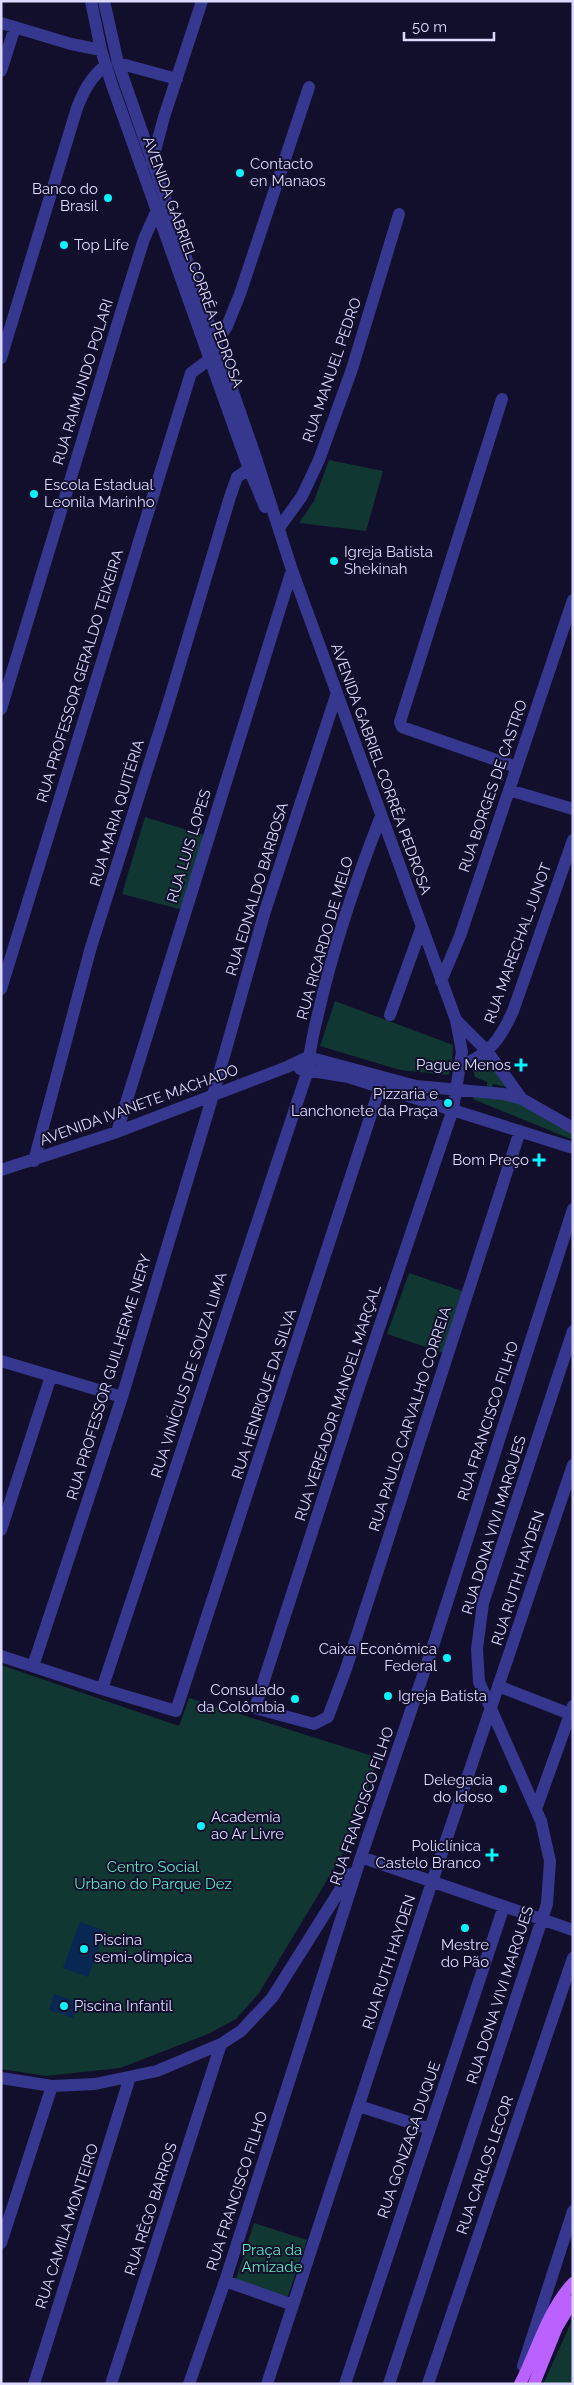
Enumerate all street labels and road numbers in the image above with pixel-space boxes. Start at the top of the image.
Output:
street label: AVENIDA GABRIEL CORRÊA PEDROSA [139,134,247,390]
street label: RUA MANUEL PEDRO [299,295,365,445]
street label: RUA RAIMUNDO POLARI [49,297,117,467]
street label: RUA PROFESSOR GERALDO TEIXEIRA [33,547,127,805]
street label: AVENIDA GABRIEL CORRÊA PEDROSA [327,641,435,897]
street label: RUA BORGES DE CASTRO [455,697,531,875]
street label: RUA MARIA QUITÉRIA [86,737,148,889]
street label: RUA LUIS LOPES [163,787,215,905]
street label: RUA EDNALDO BARBOSA [222,800,292,978]
street label: RUA RICARDO DE MELO [293,854,357,1022]
street label: RUA MARECHAL JUNOT [481,860,555,1026]
street label: AVENIDA IVANETE MACHADO [37,1061,241,1149]
street label: RUA PROFESSOR GUILHERME NERY [63,1252,155,1502]
street label: RUA VINÍCIUS DE SOUZA LIMA [147,1270,231,1480]
street label: RUA VEREADOR MANOEL MARÇAL [291,1282,385,1523]
street label: RUA PAULO CARVALHO CORREIA [365,1304,455,1534]
street label: RUA HENRIQUE DA SILVA [228,1306,300,1482]
street label: RUA FRANCISCO FILHO [454,1339,522,1503]
street label: RUA DONA VIVI MARQUES [458,1433,530,1617]
street label: RUA RUTH HAYDEN [488,1508,548,1648]
street label: RUA FRANCISCO FILHO [326,1724,398,1888]
street label: RUA RUTH HAYDEN [359,1892,419,2032]
street label: RUA DONA VIVI MARQUES [463,1904,537,2086]
street label: RUA GONZAGA DUQUE [374,2059,444,2221]
street label: RUA CARLOS LECOR [453,2093,517,2237]
street label: RUA FRANCISCO FILHO [203,2109,271,2273]
street label: RUA RÊGO BARROS [121,2140,181,2278]
street label: RUA CAMILA MONTEIRO [32,2141,102,2311]

